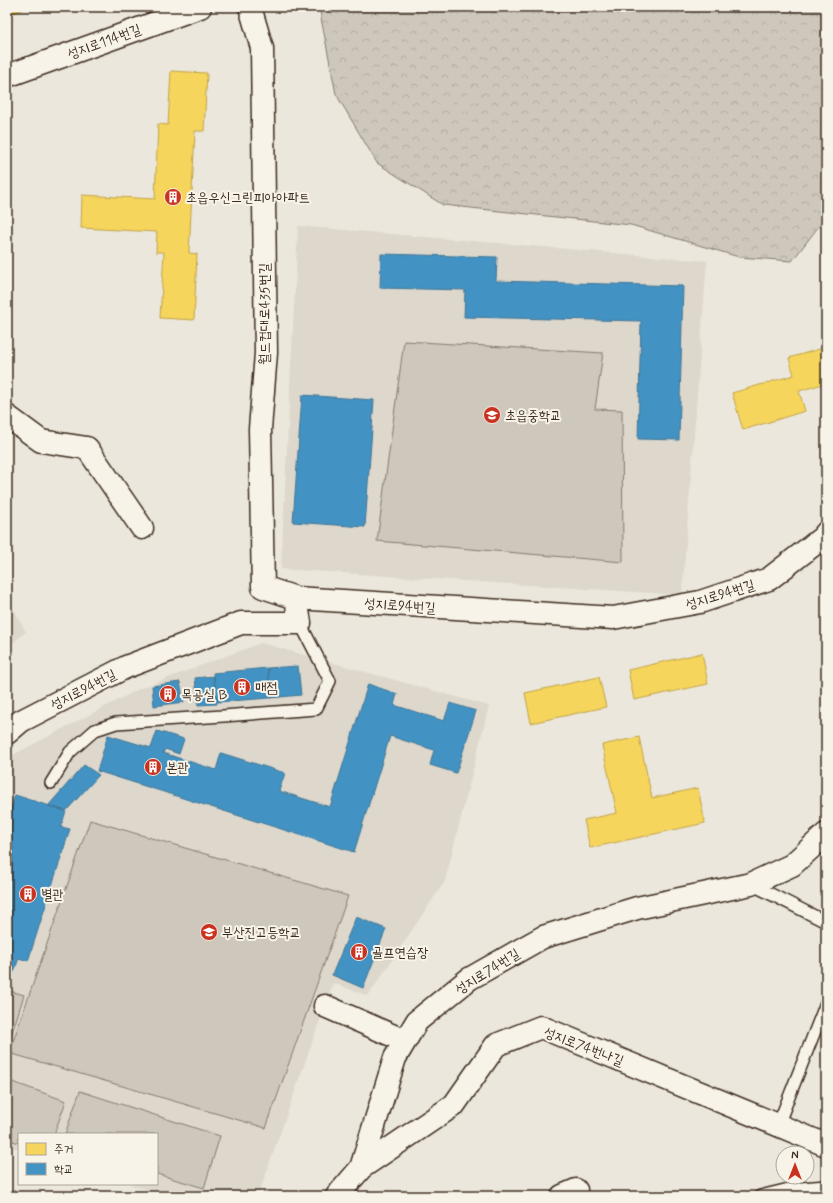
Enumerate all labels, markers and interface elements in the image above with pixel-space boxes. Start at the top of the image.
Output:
street label: 성지로114번길 [65,20,144,64]
building icon: 초읍우신그린피아아파트 [163,187,183,207]
place label: 초읍우신그린피아아파트 [186,189,310,207]
street label: 월드컵대로435번길 [256,262,274,365]
school or university icon: 초읍중학교 [482,405,502,425]
place label: 초읍중학교 [505,407,561,425]
street label: 성지로94번길 [684,576,758,614]
street label: 성지로94번길 [364,595,437,618]
street label: 성지로94번길 [48,665,120,714]
building icon: 매점 [232,677,252,697]
place label: 매점 [255,679,278,697]
building icon: 목공실 B [158,684,178,704]
place label: 목공실 B [181,686,228,704]
building icon: 본관 [143,757,163,777]
place label: 본관 [166,759,189,777]
building icon: 별관 [18,884,38,904]
place label: 별관 [41,886,64,904]
school or university icon: 부산진고등학교 [199,922,219,942]
place label: 부산진고등학교 [222,924,301,942]
building icon: 골프연습장 [349,942,369,962]
place label: 골프연습장 [372,944,429,962]
street label: 성지로74번길 [452,944,524,999]
street label: 성지로74번나길 [541,1023,627,1071]
legend [18,1133,158,1185]
text: 주거 [54,1142,73,1158]
north arrow [775,1145,815,1185]
text: N [791,1149,799,1163]
text: 학교 [54,1162,73,1178]

